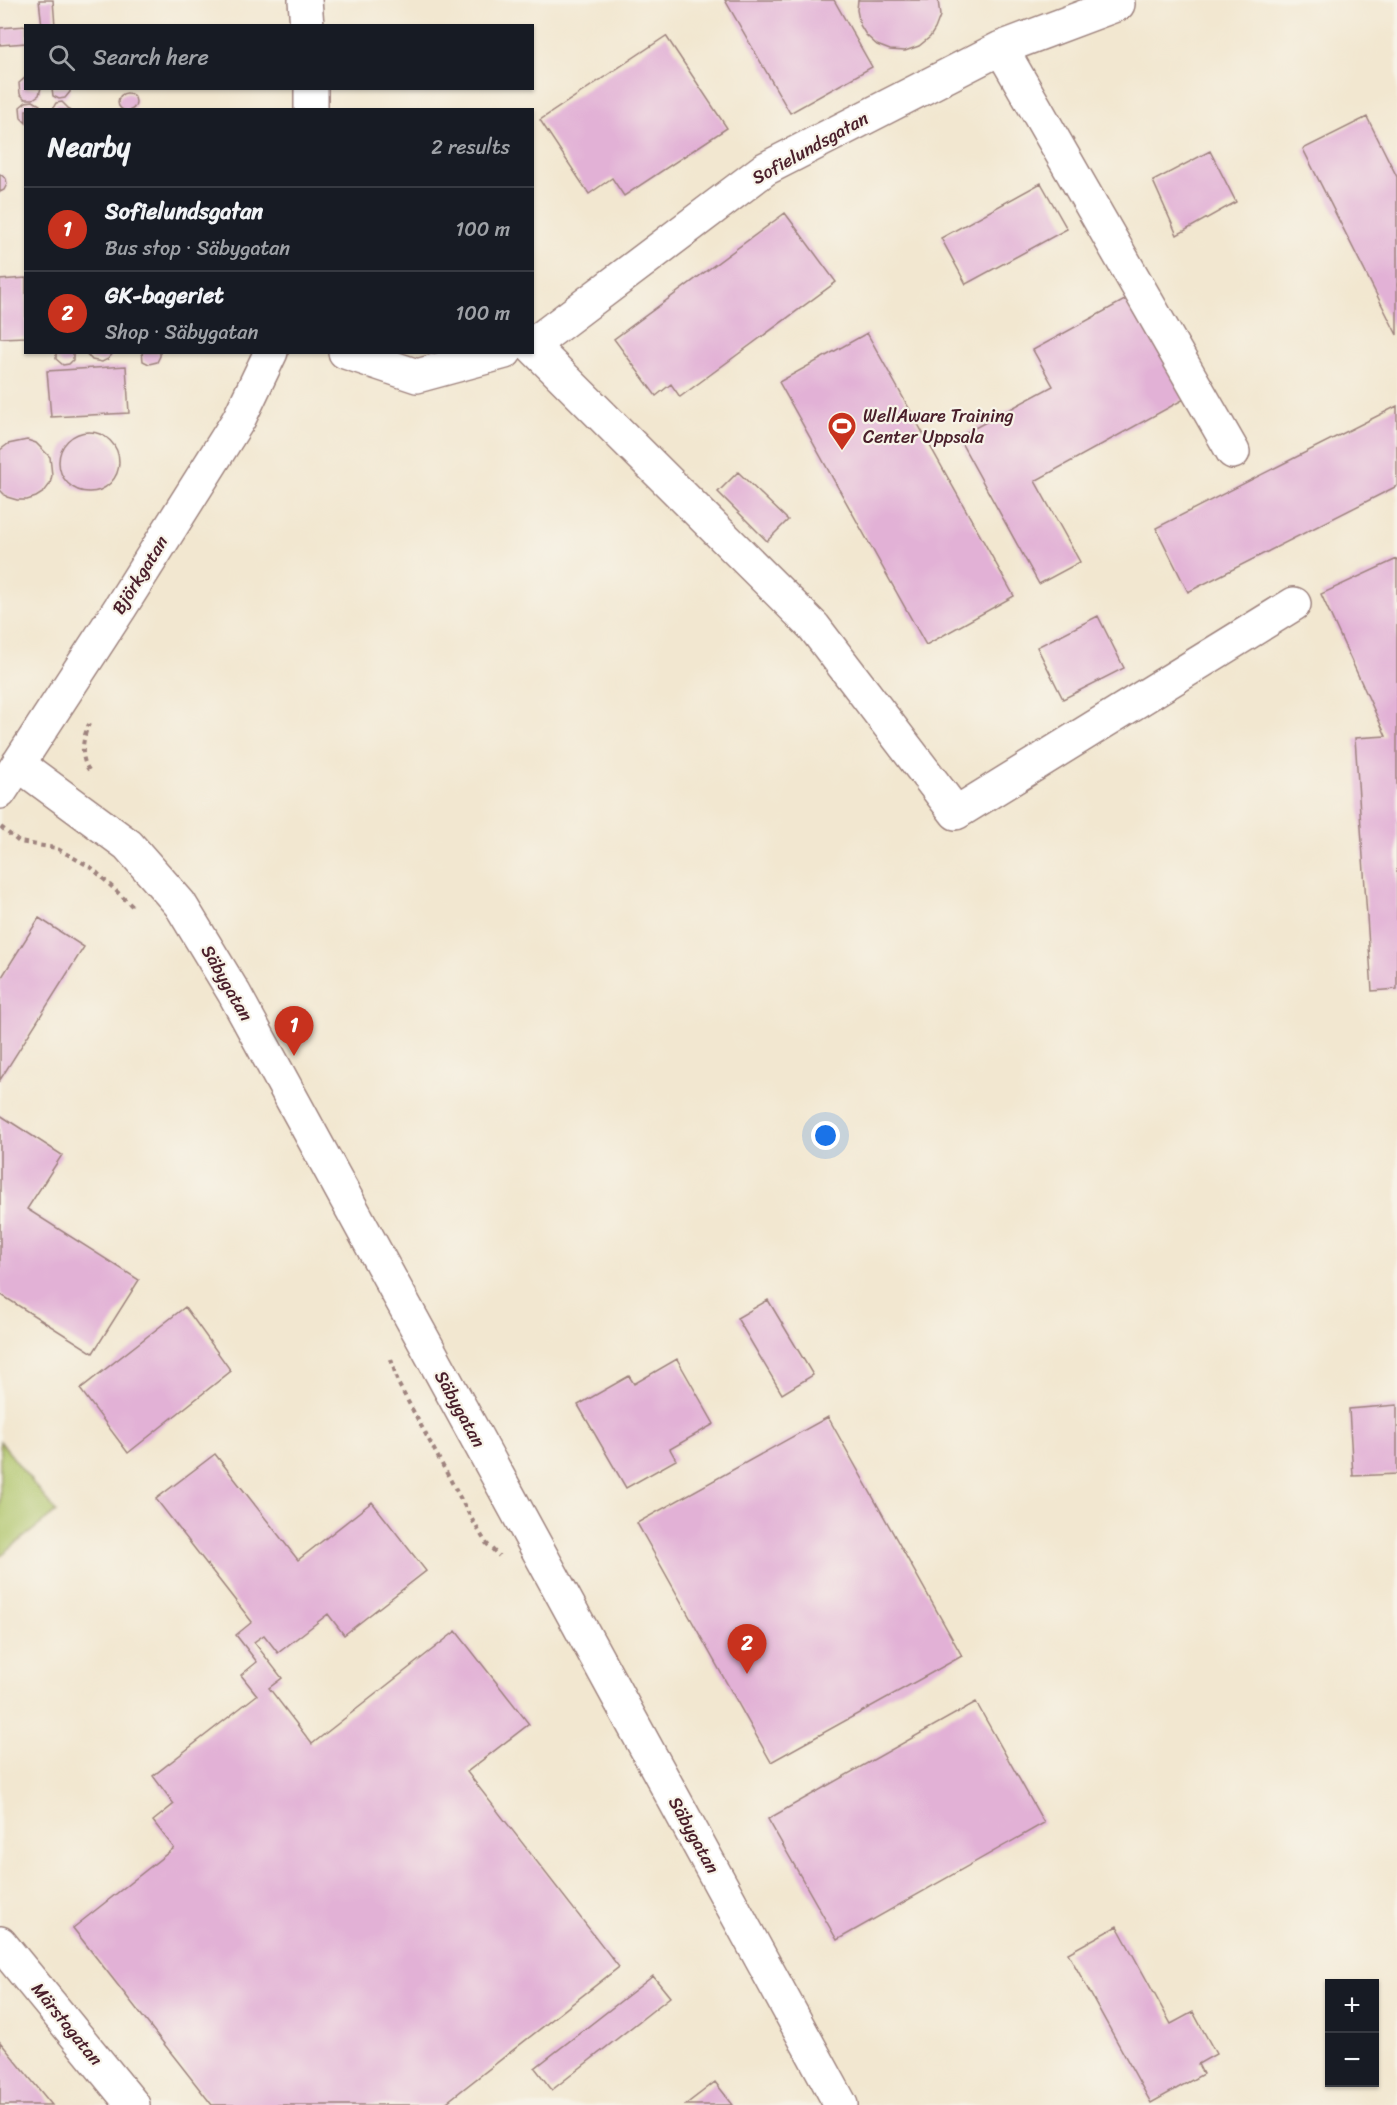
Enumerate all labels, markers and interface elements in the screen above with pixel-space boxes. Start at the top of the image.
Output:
search box [24,24,534,90]
text: Search here [93,38,209,77]
icon: search [45,41,78,74]
street label: Sofielundsgatan [746,103,875,193]
text: Nearby [48,124,130,170]
text: 2 results [431,130,510,165]
text: Sofielundsgatan [105,192,263,231]
text: 1 [63,212,72,247]
text: 100 m [456,212,510,247]
text: Bus stop · Säbygatan [105,231,290,266]
text: GK-bageriet [105,276,224,315]
text: 2 [62,296,73,331]
text: 100 m [456,296,510,331]
text: Shop · Säbygatan [105,315,258,350]
place label: WellAware Training Center Uppsala [863,400,1014,453]
sports icon: WellAware Training Center Uppsala [826,410,858,452]
street label: Björkgatan [103,529,177,621]
street label: Säbygatan [192,938,262,1028]
pin: 1 [274,1006,314,1056]
your location [811,1121,840,1150]
street label: Säbygatan [426,1364,495,1454]
pin: 2 [728,1624,766,1674]
street label: Säbygatan [660,1790,729,1880]
street label: Märstagatan [23,1975,111,2073]
map controls [1325,1979,1379,2087]
button: + [1325,1979,1379,2033]
button: − [1325,2033,1379,2087]

